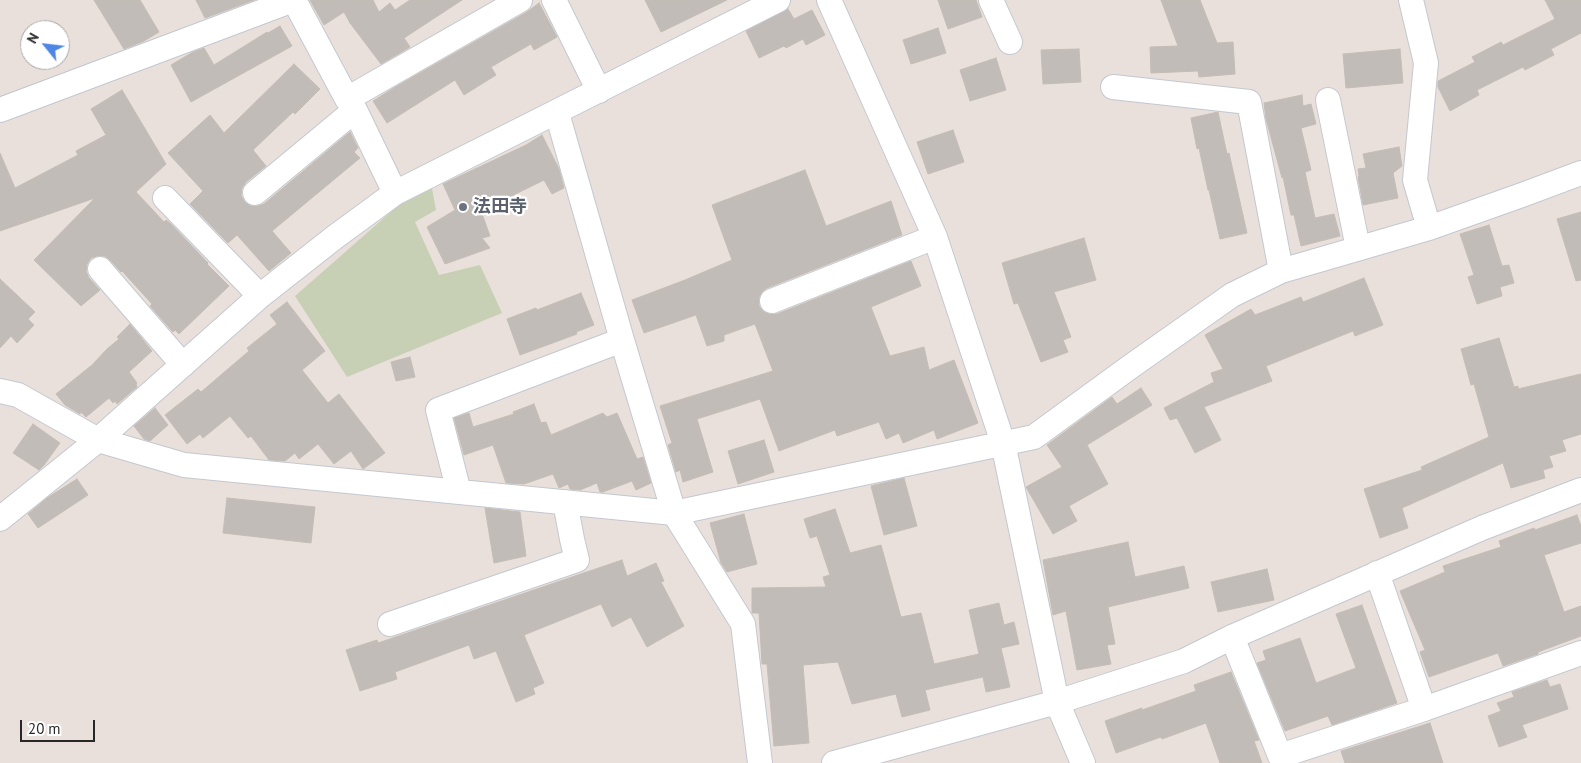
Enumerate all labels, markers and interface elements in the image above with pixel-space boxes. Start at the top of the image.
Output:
north arrow [20,20,70,70]
text: N [23,30,43,47]
place label: 法田寺 [473,196,527,218]
marker: 法田寺 [457,201,469,213]
scale bar [22,710,98,742]
text: 20 m [28,719,61,738]

